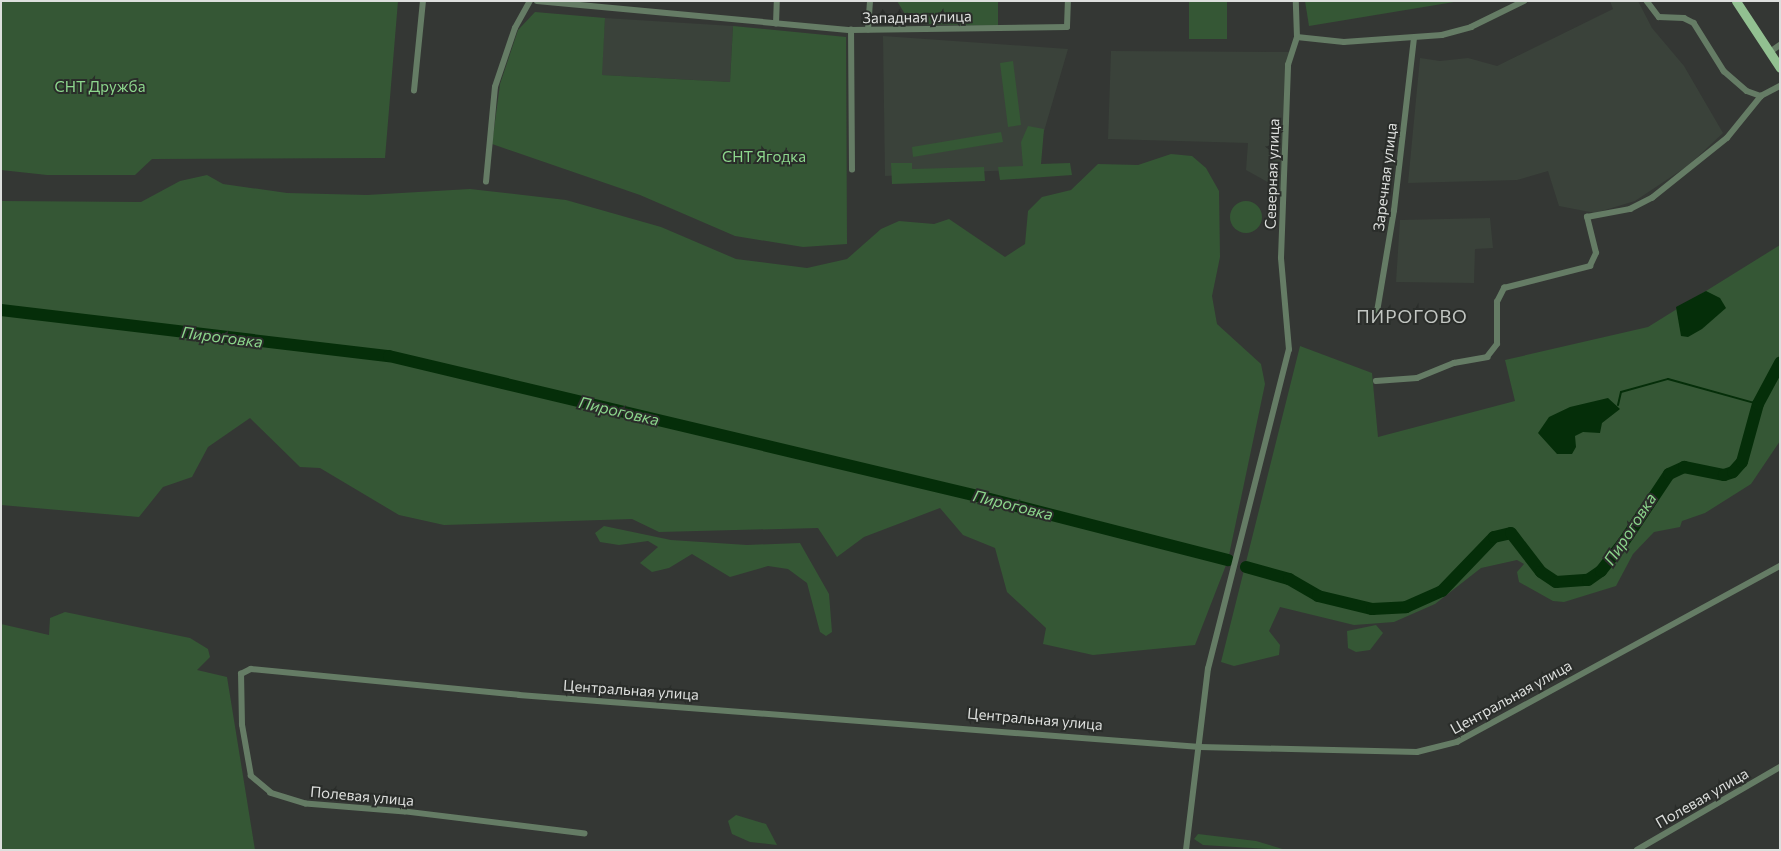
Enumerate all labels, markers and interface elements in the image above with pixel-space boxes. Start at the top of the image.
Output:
street label: Западная улица [862,7,972,27]
park label: СНТ Дружба [55,78,145,96]
street label: Северная улица [1261,118,1283,230]
street label: Заречная улица [1369,122,1401,232]
park label: СНТ Ягодка [722,148,806,166]
district label: ПИРОГОВО [1355,305,1469,327]
water label: Пироговка [180,322,264,352]
water label: Пироговка [577,392,661,430]
water label: Пироговка [971,486,1055,524]
water label: Пироговка [1600,489,1660,569]
street label: Центральная улица [1447,656,1575,738]
street label: Центральная улица [563,676,699,704]
street label: Центральная улица [966,704,1104,734]
street label: Полевая улица [1652,764,1752,832]
street label: Полевая улица [309,782,415,810]

